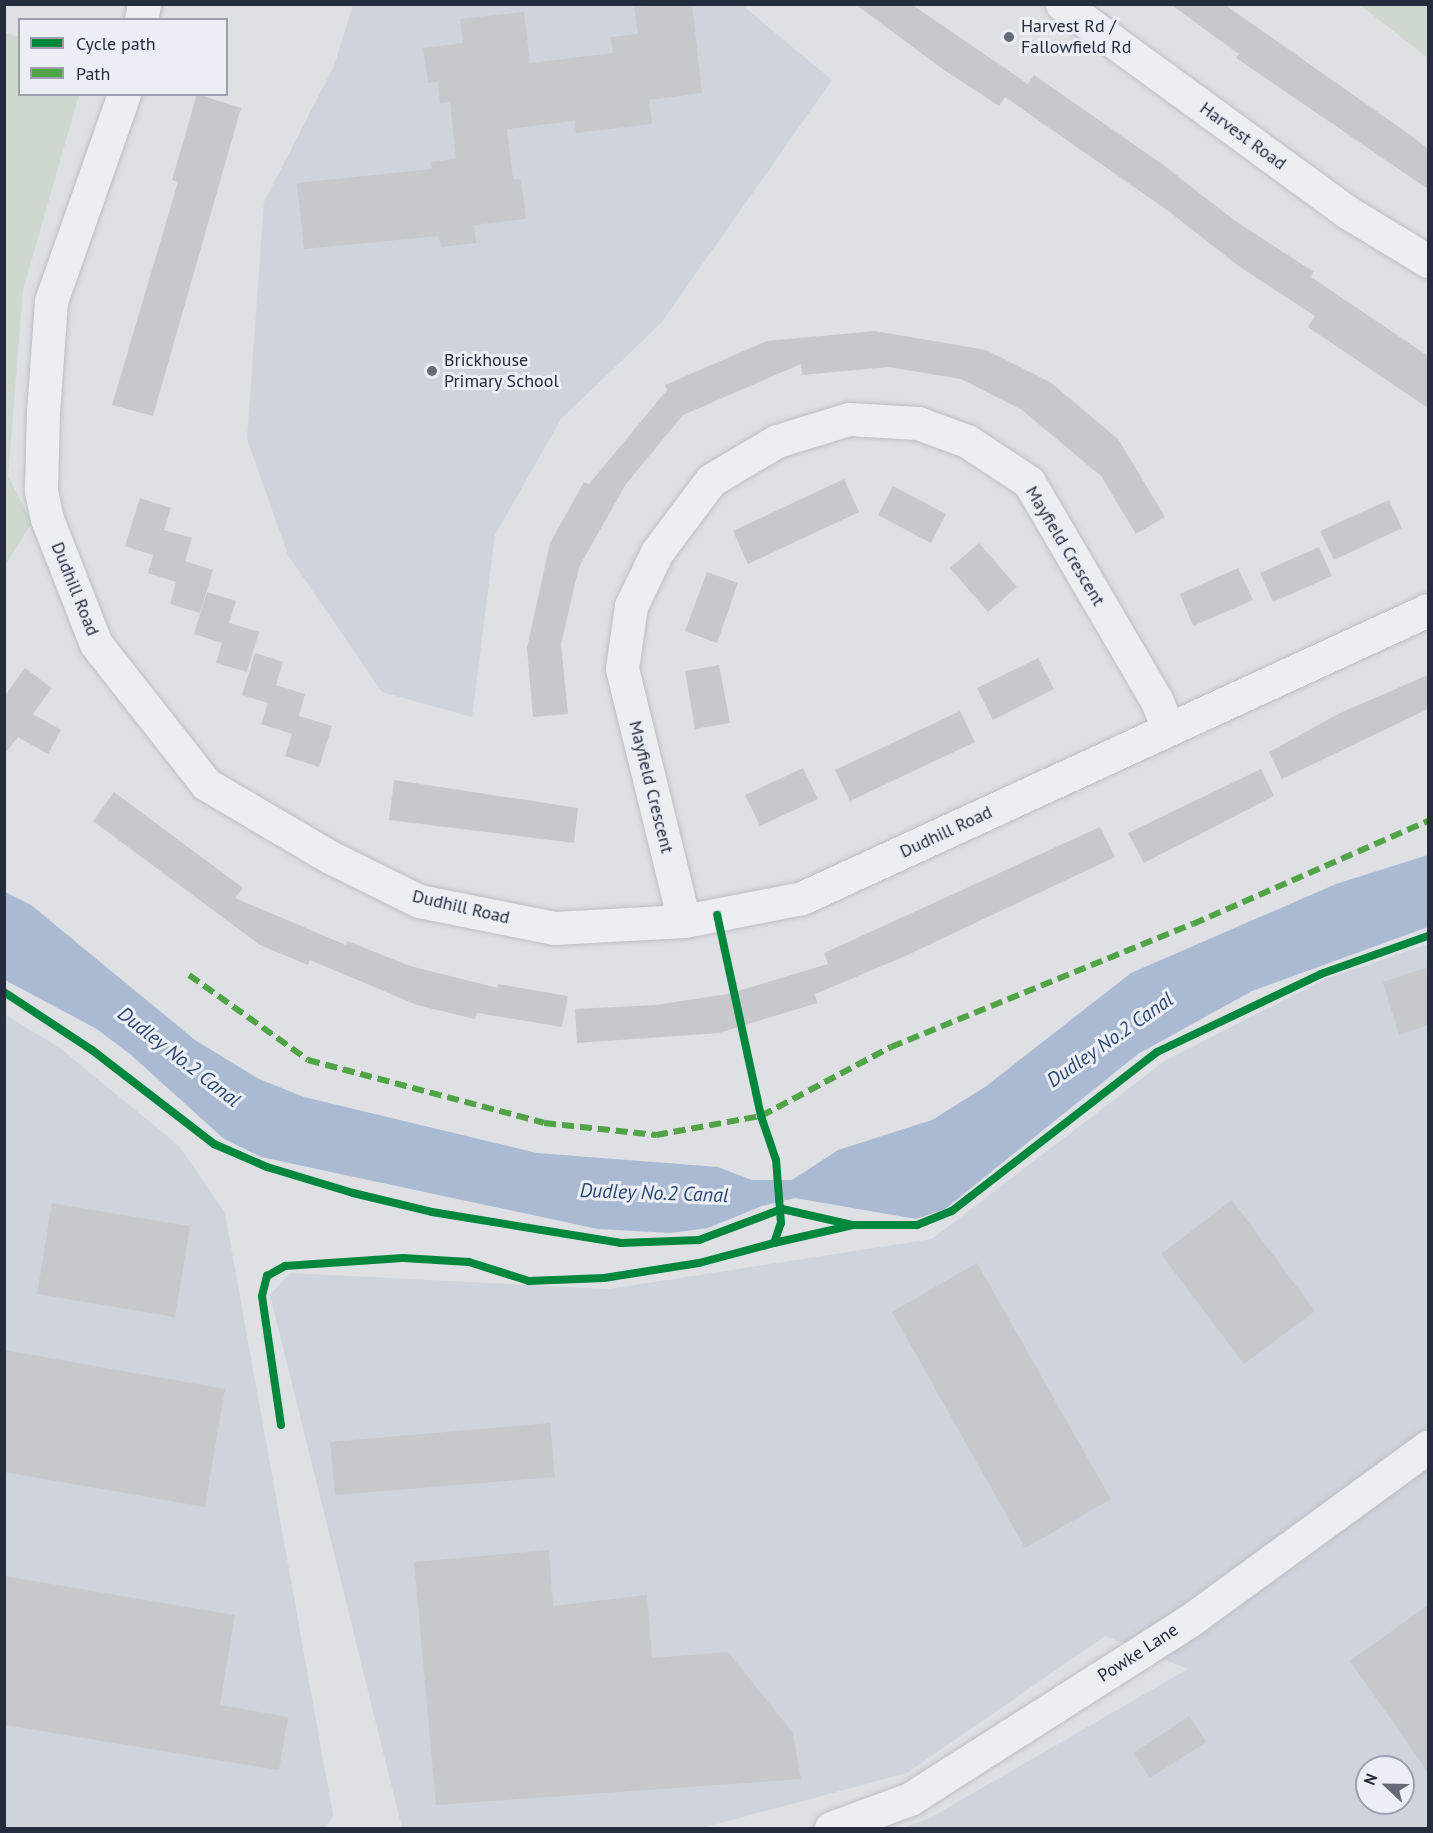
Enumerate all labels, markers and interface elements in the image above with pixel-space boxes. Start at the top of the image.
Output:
place label: Harvest Rd / Fallowfield Rd [1021,16,1131,58]
legend [18,18,228,96]
marker: Harvest Rd / Fallowfield Rd [1002,30,1016,44]
text: Cycle path [76,32,156,55]
text: Path [76,62,110,85]
street label: Harvest Road [1196,97,1290,175]
place label: Brickhouse Primary School [444,350,559,392]
marker: Brickhouse Primary School [425,364,439,378]
street label: Mayfield Crescent [1021,482,1109,610]
street label: Dudhill Road [46,539,104,639]
street label: Mayfield Crescent [624,719,678,855]
street label: Dudhill Road [896,801,996,863]
street label: Dudhill Road [410,885,512,929]
water label: Dudley No.2 Canal [1042,987,1178,1093]
water label: Dudley No.2 Canal [113,1002,245,1112]
water label: Dudley No.2 Canal [579,1178,729,1208]
street label: Powke Lane [1094,1619,1182,1687]
north arrow [1355,1755,1415,1815]
text: N [1359,1770,1381,1788]

